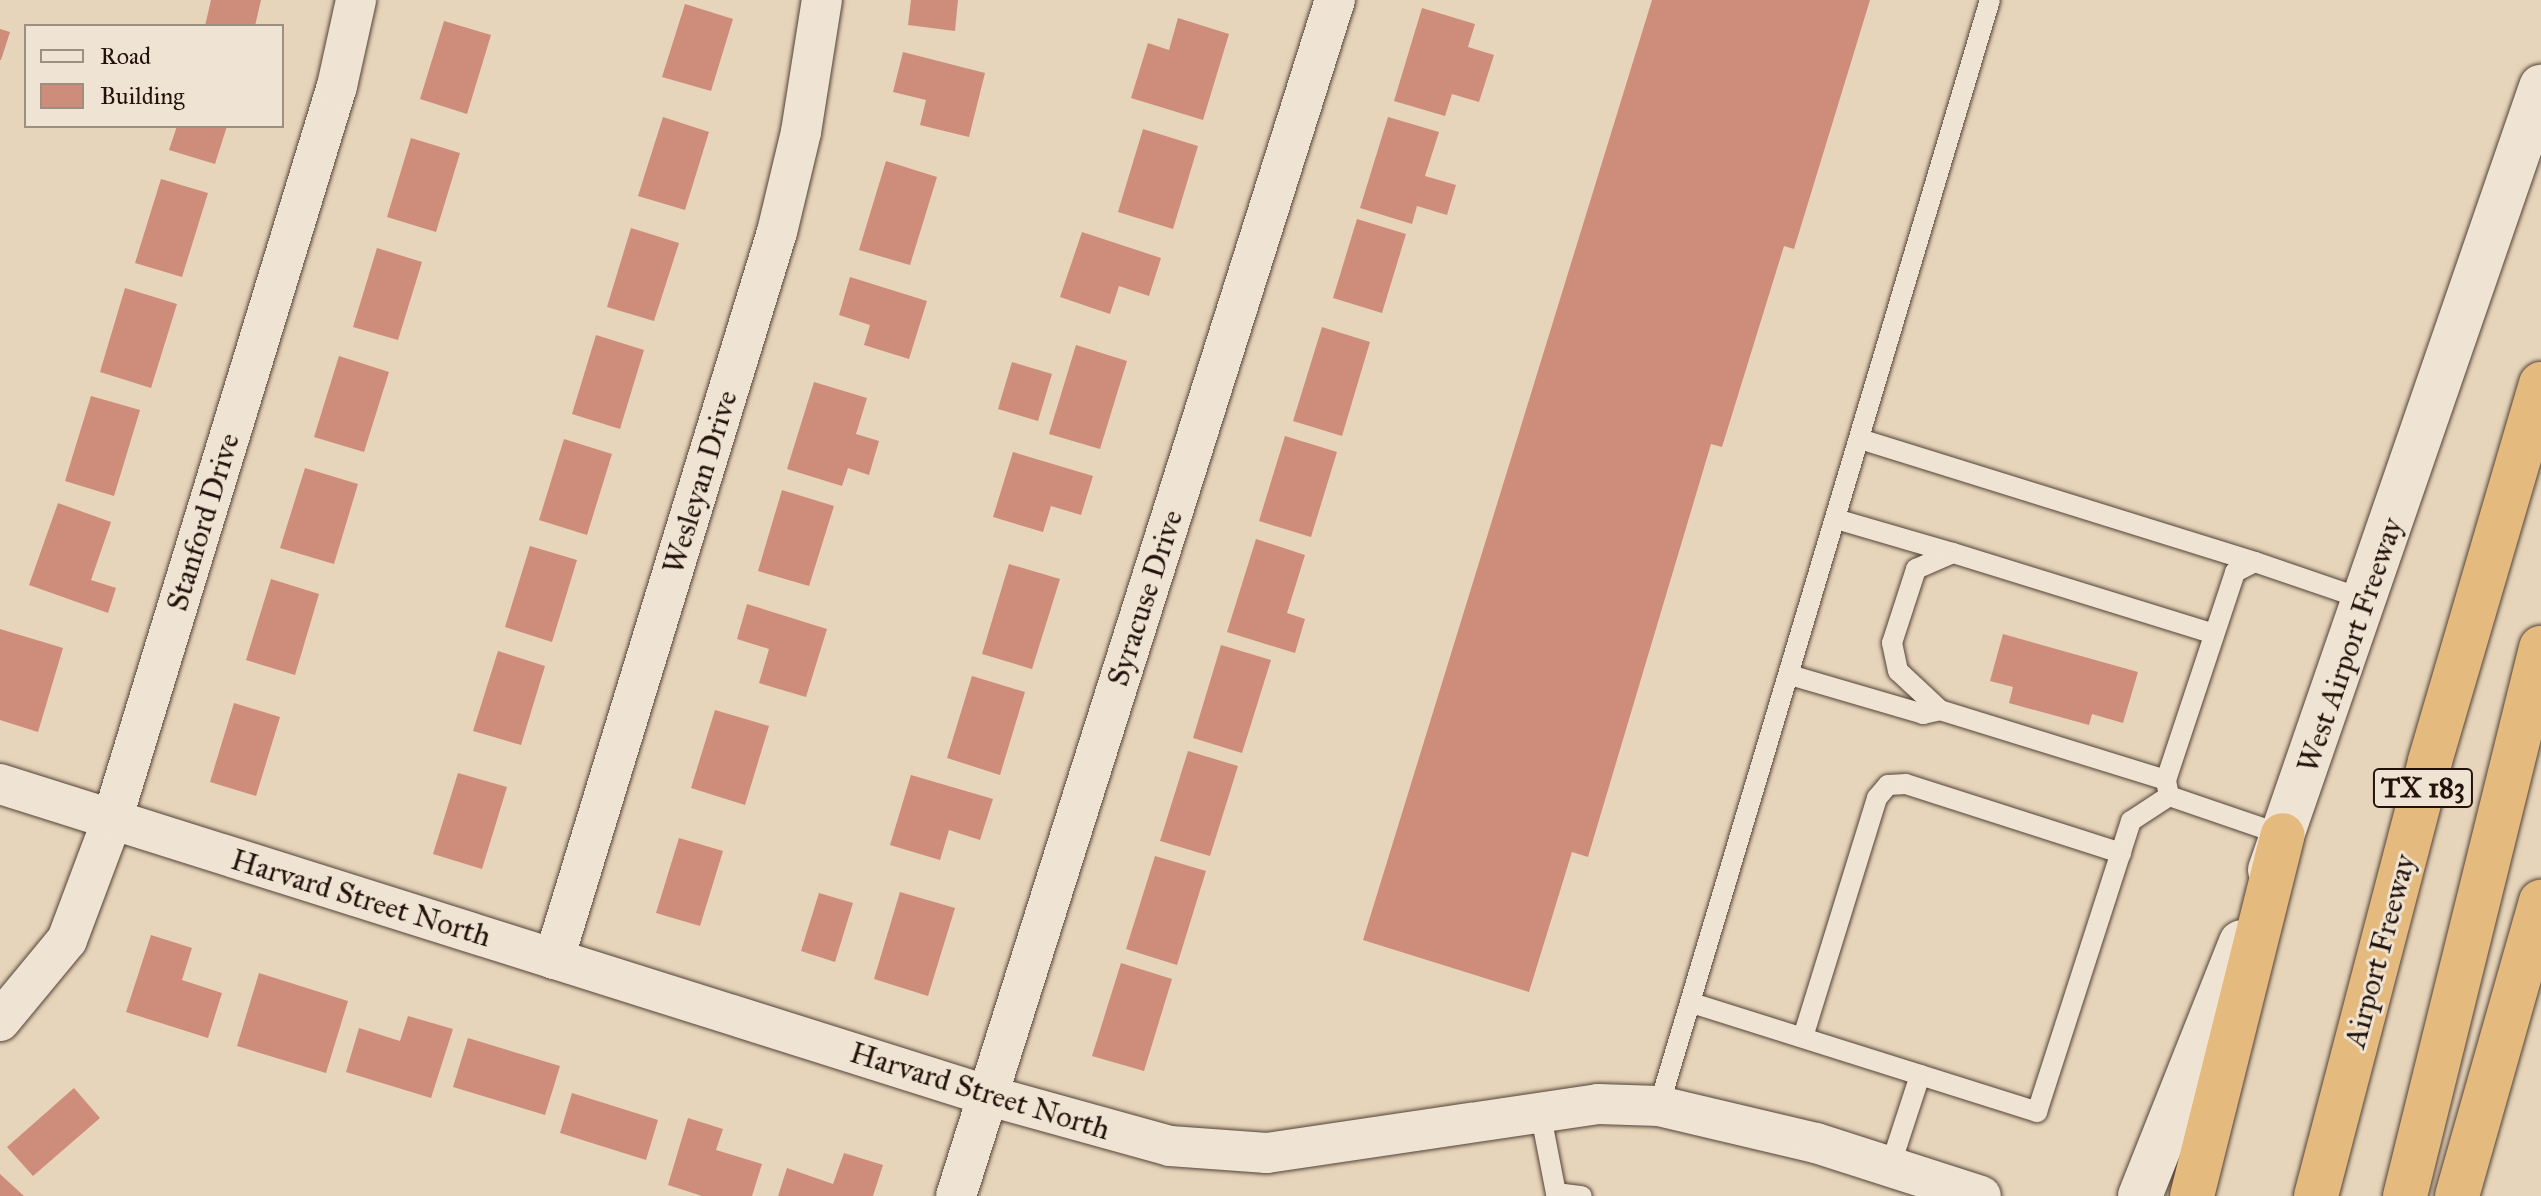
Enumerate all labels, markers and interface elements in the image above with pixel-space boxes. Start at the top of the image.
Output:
legend [24,24,284,128]
text: Road [100,41,151,71]
text: Building [100,81,185,111]
street label: Wesleyan Drive [655,386,745,578]
street label: Stanford Drive [159,429,247,615]
street label: Syracuse Drive [1100,505,1190,691]
street label: West Airport Freeway [2290,513,2410,777]
road number: TX 183 [2371,764,2475,812]
street label: Harvard Street North [227,841,495,955]
street label: Airport Freeway [2337,850,2423,1052]
street label: Harvard Street North [846,1034,1114,1148]

